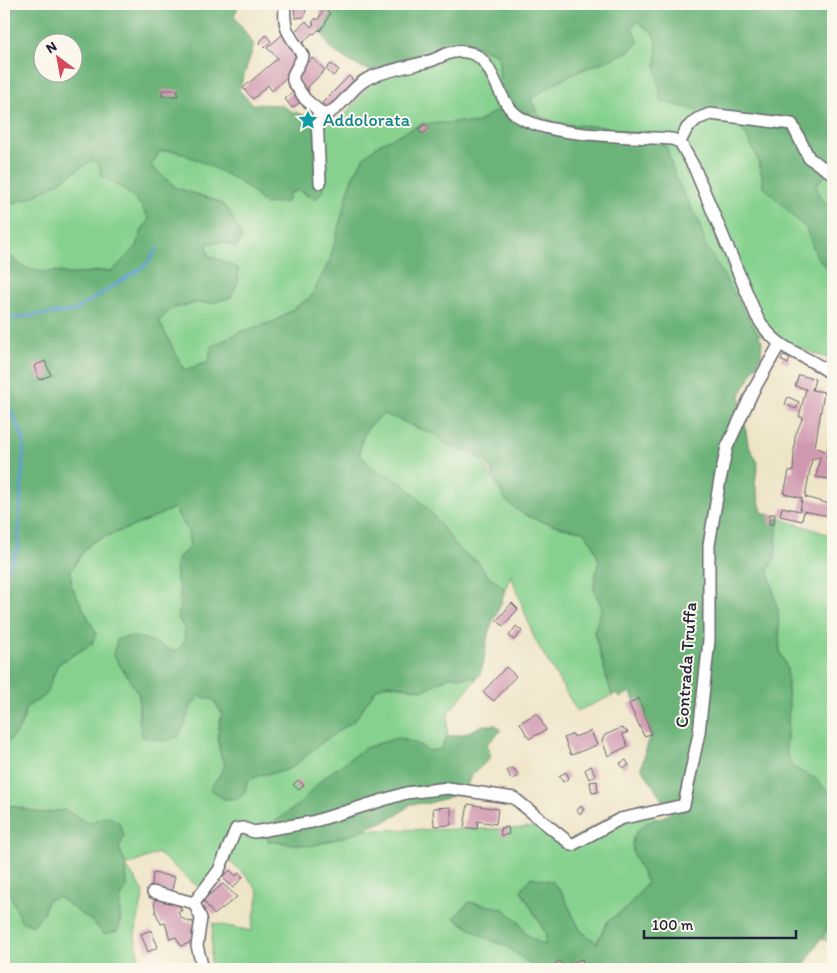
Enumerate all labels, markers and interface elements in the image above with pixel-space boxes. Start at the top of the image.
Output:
north arrow [32,32,82,82]
text: N [43,38,60,57]
place icon: Addolorata [297,109,319,131]
place label: Addolorata [323,109,411,131]
street label: Contrada Truffa [671,601,701,729]
scale bar [644,908,797,940]
text: 100 m [652,916,694,934]

